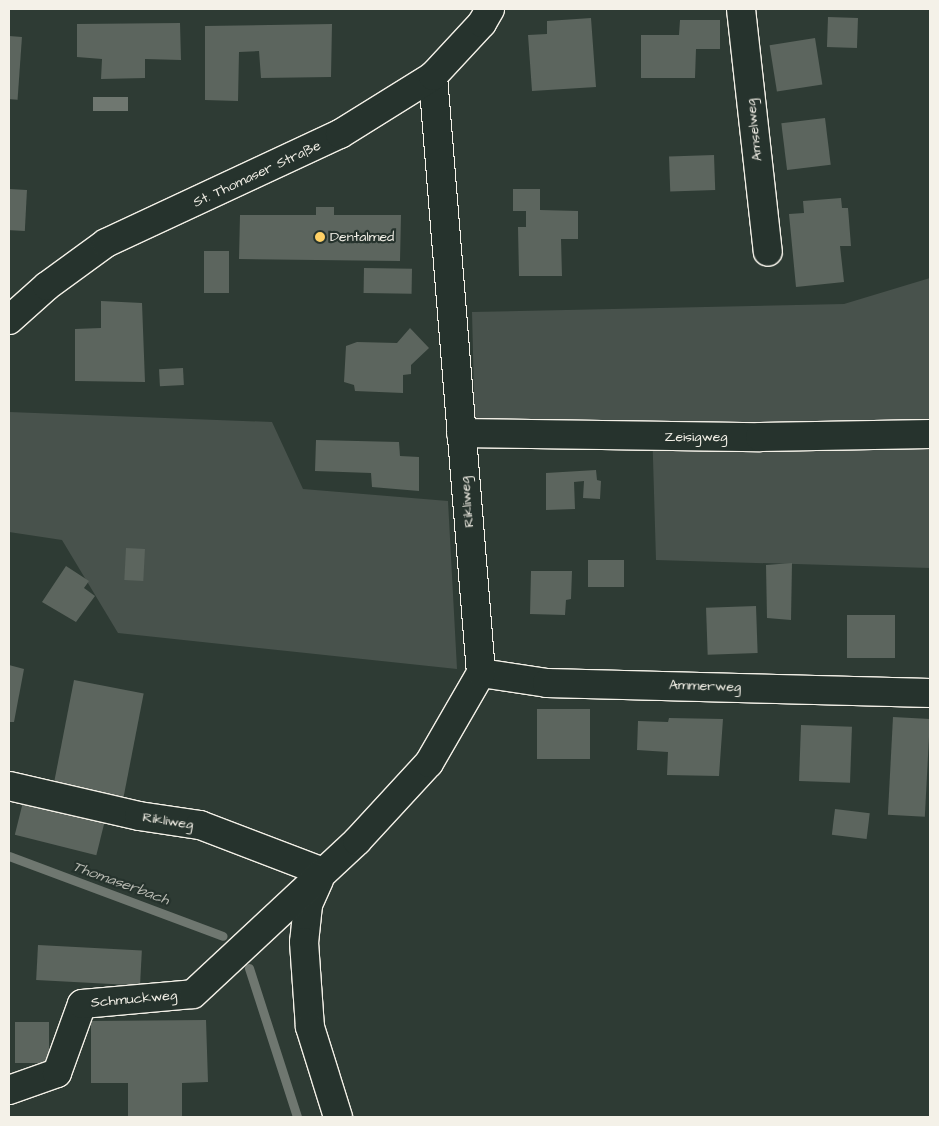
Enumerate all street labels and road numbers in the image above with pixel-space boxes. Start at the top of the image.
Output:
street label: Amselweg [742,98,766,162]
street label: St. Thomaser Straße [191,137,323,211]
street label: Zeisigweg [664,429,728,445]
street label: Rikliweg [456,476,478,528]
street label: Ammerweg [669,676,741,696]
street label: Rikliweg [141,809,195,833]
street label: Schmuckweg [90,987,178,1011]

